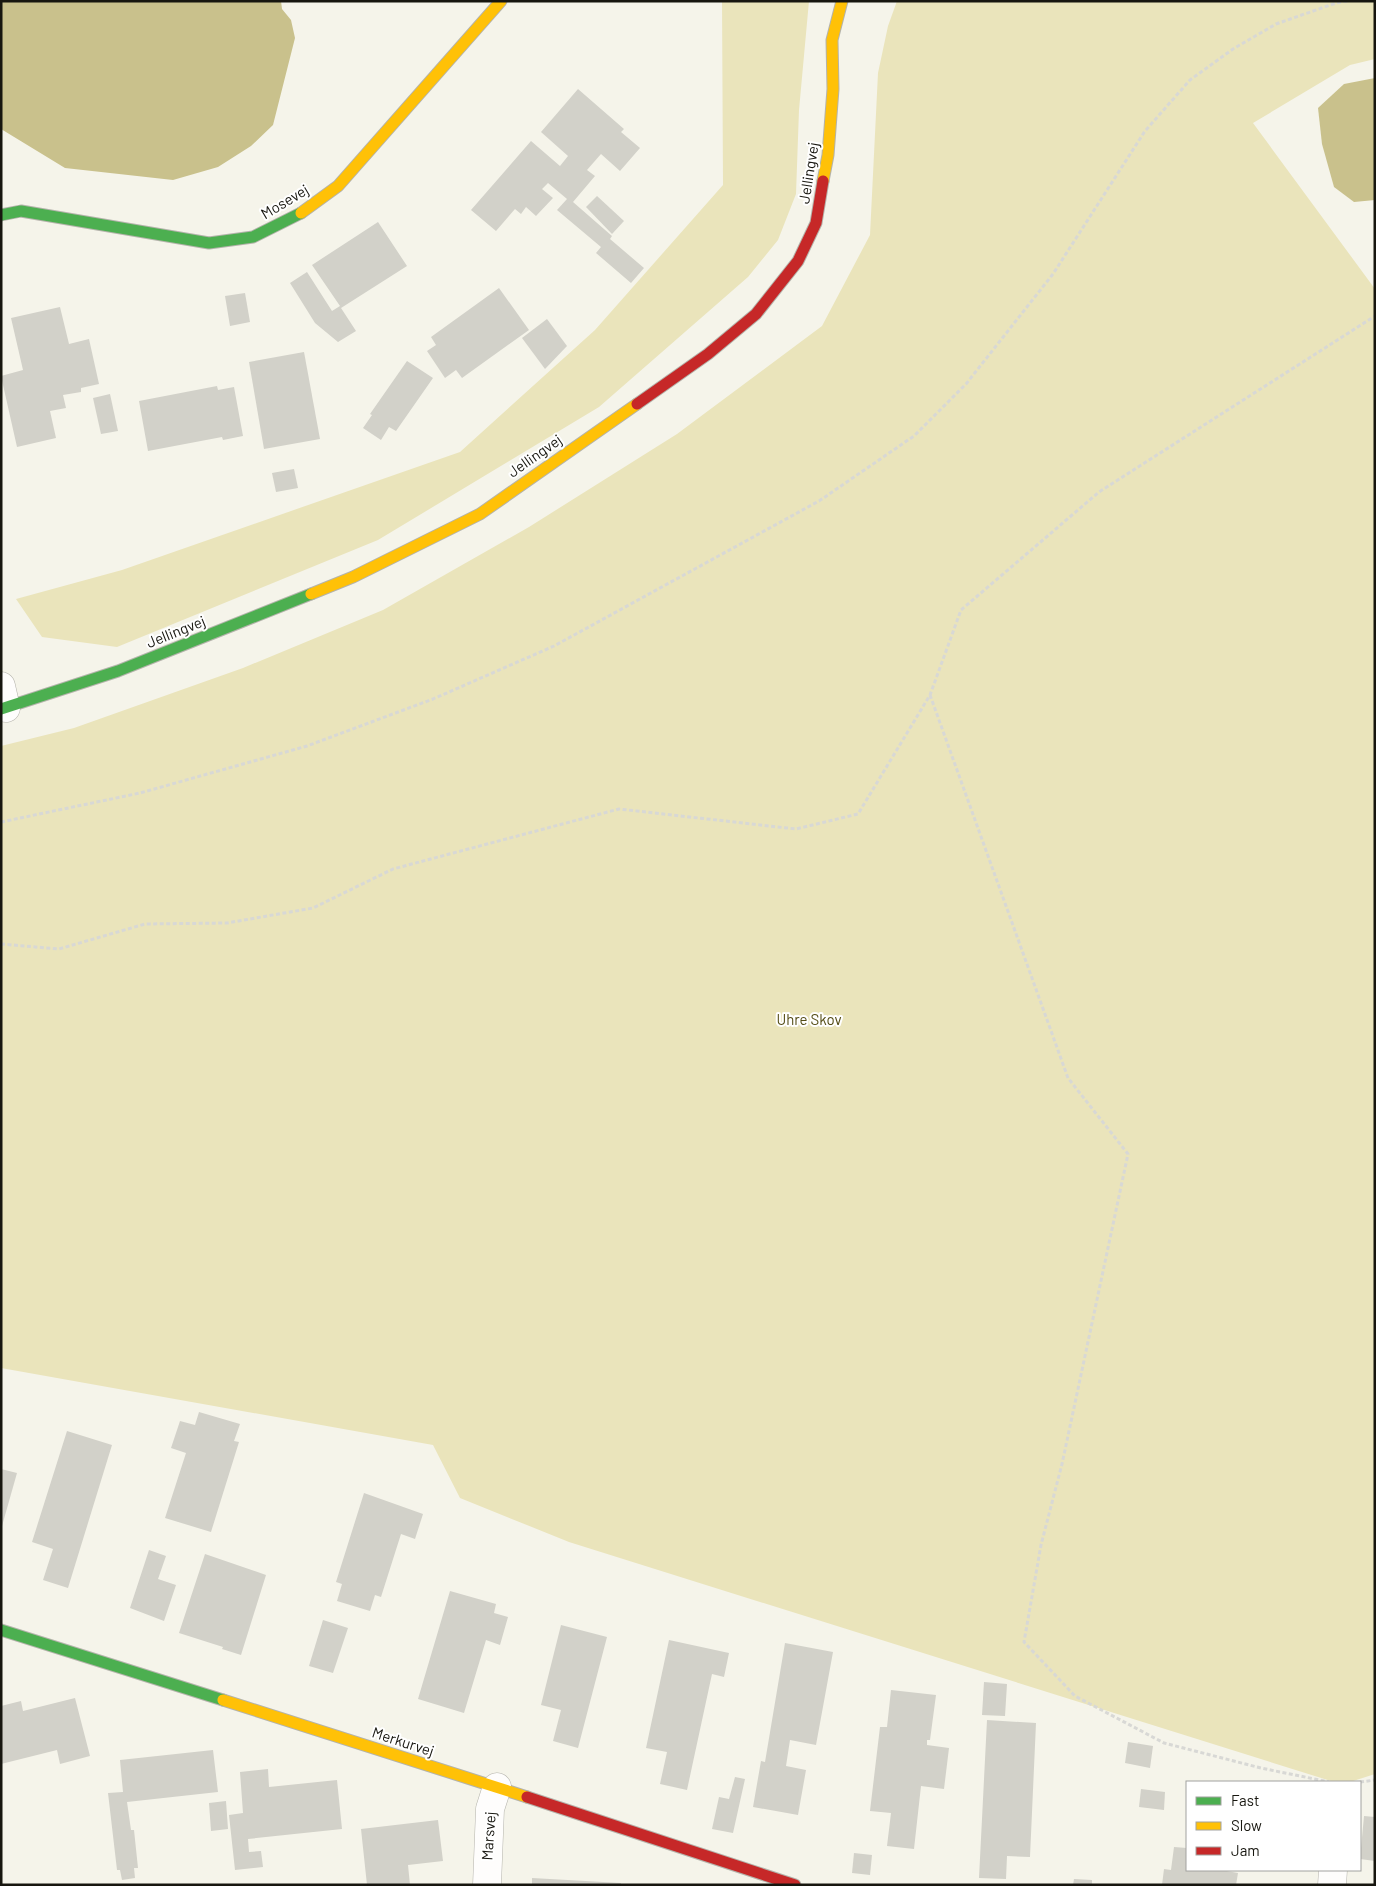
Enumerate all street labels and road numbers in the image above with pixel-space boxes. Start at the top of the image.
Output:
street label: Jellingvej [794,141,822,205]
street label: Mosevej [257,180,312,222]
street label: Jellingvej [504,430,565,480]
street label: Jellingvej [143,611,208,651]
street label: Merkurvej [370,1723,437,1760]
street label: Marsvej [477,1811,499,1861]

